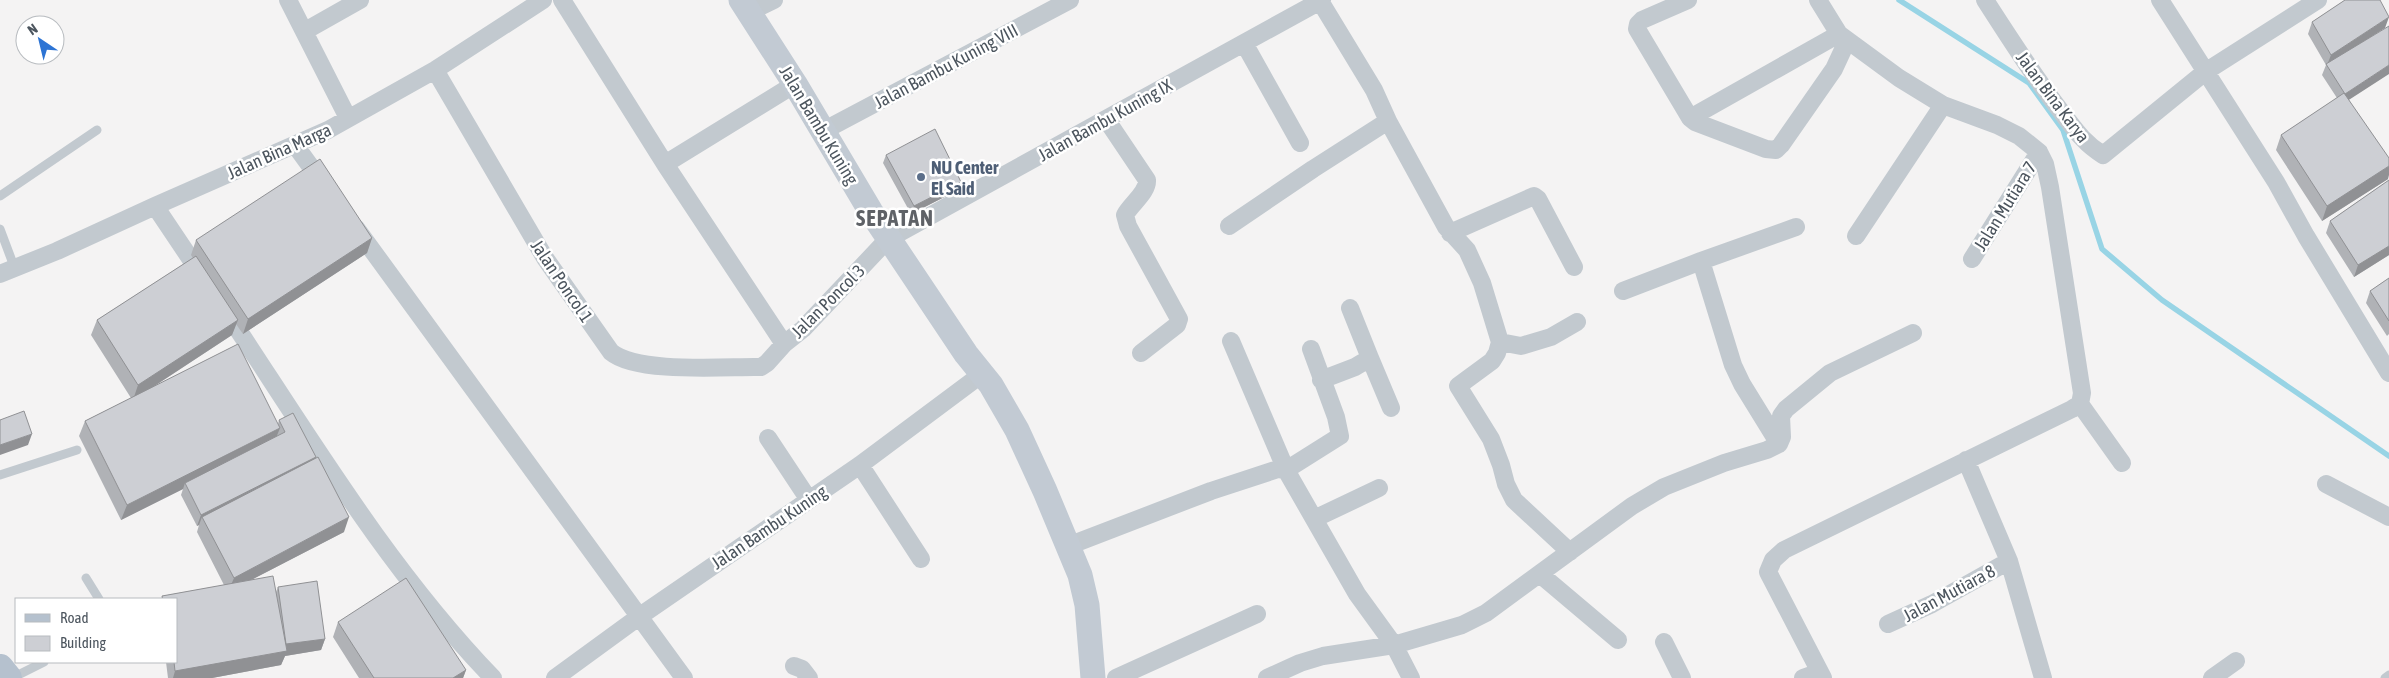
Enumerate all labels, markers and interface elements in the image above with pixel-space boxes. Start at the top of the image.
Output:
north arrow [15,15,65,65]
street label: Jalan Bambu Kuning VIII [871,19,1021,113]
text: N [25,20,41,38]
street label: Jalan Bina Karya [2012,47,2094,147]
street label: Jalan Bambu Kuning [775,62,863,188]
street label: Jalan Bambu Kuning IX [1034,74,1176,166]
street label: Jalan Bina Marga [224,119,334,183]
place label: NU Center El Said [931,157,999,199]
street label: Jalan Mutiara 7 [1969,158,2041,254]
marker: NU Center El Said [915,171,927,183]
district label: SEPATAN [856,205,934,231]
street label: Jalan Poncol 1 [527,236,597,326]
street label: Jalan Poncol 3 [787,260,869,342]
street label: Jalan Bambu Kuning [707,480,831,573]
street label: Jalan Mutiara 8 [1899,560,1999,626]
legend [15,598,178,663]
text: Road [60,609,89,626]
text: Building [60,634,106,651]

